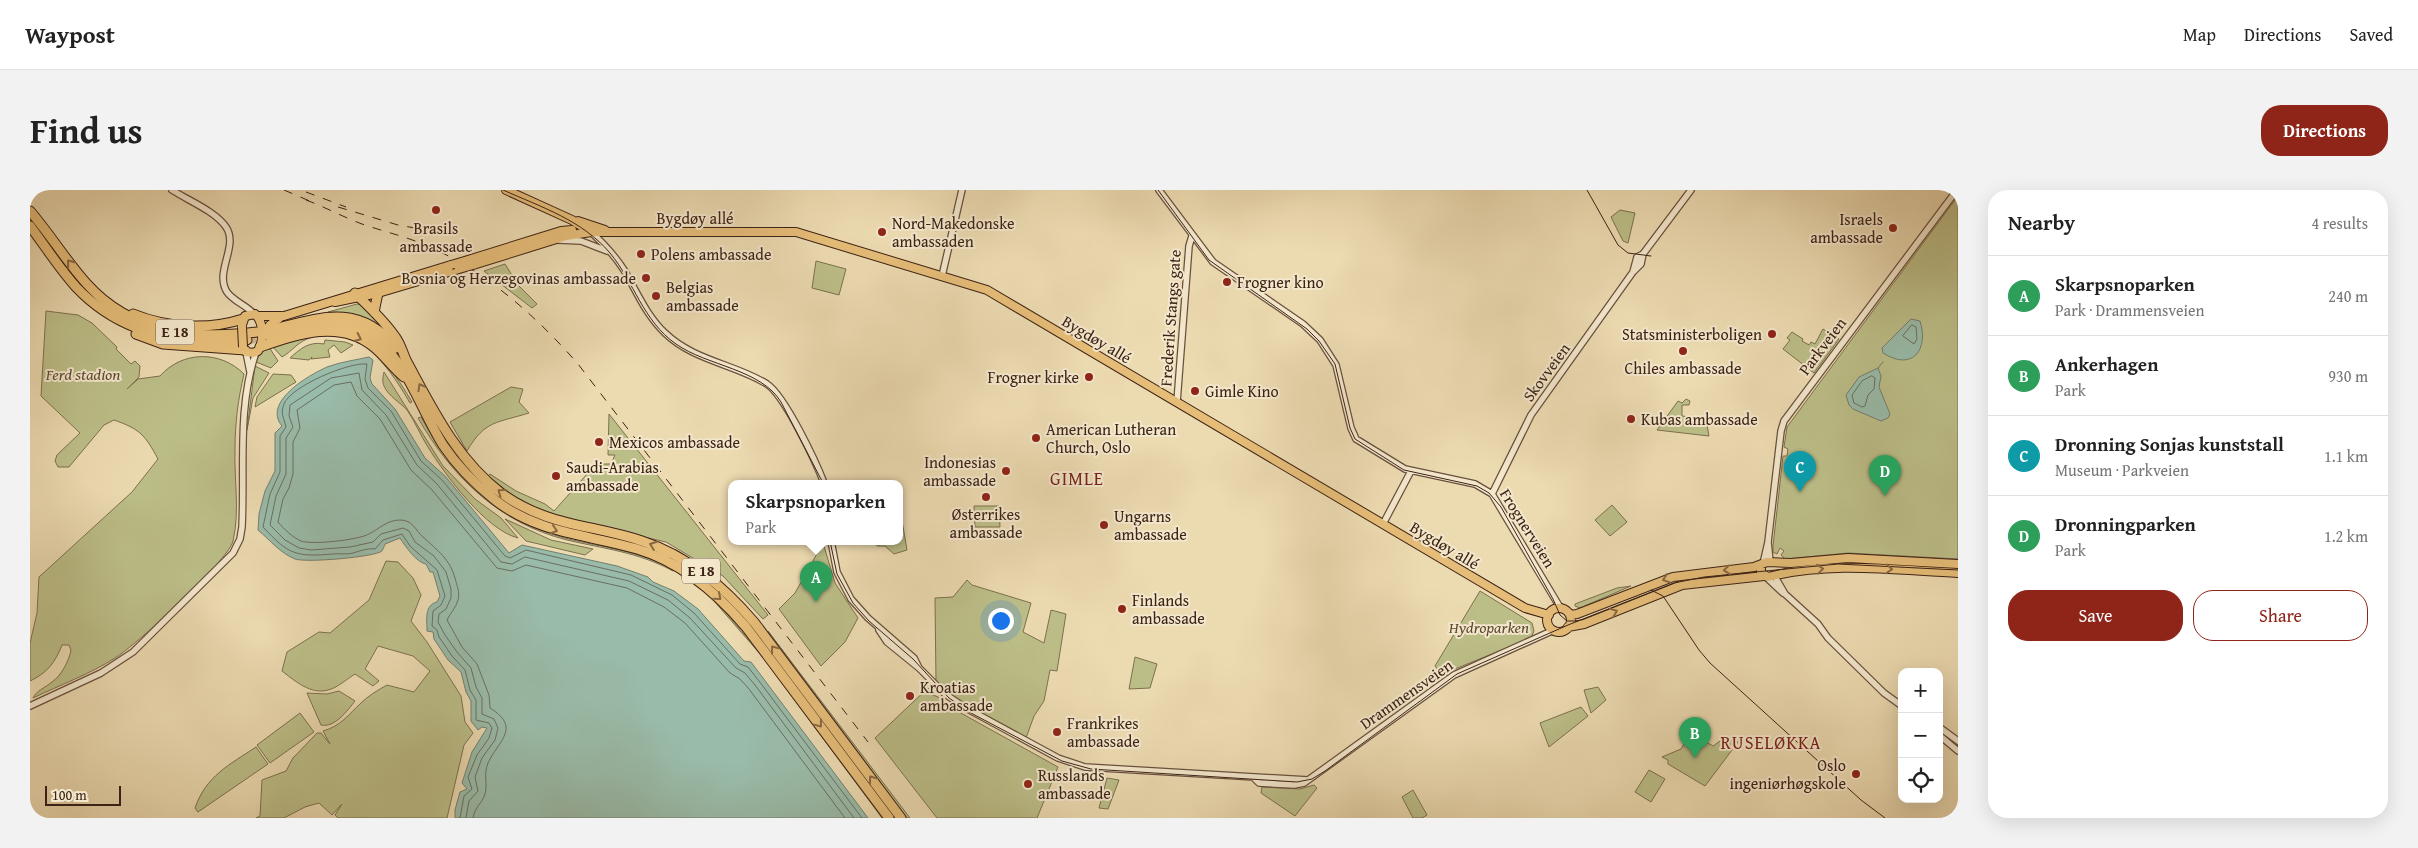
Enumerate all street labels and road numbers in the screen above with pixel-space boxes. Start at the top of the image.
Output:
street label: Bygdøy allé [656,206,734,230]
street label: Frederik Stangs gate [1153,249,1187,387]
street label: Bygdøy allé [1058,309,1136,369]
street label: Parkveien [1792,312,1852,380]
road number: E 18 [156,320,194,344]
street label: Skovveien [1516,338,1576,406]
street label: Frognerveien [1494,484,1562,572]
street label: Bygdøy allé [1406,515,1484,575]
road number: E 18 [682,558,720,584]
street label: Drammensveien [1355,653,1457,735]

